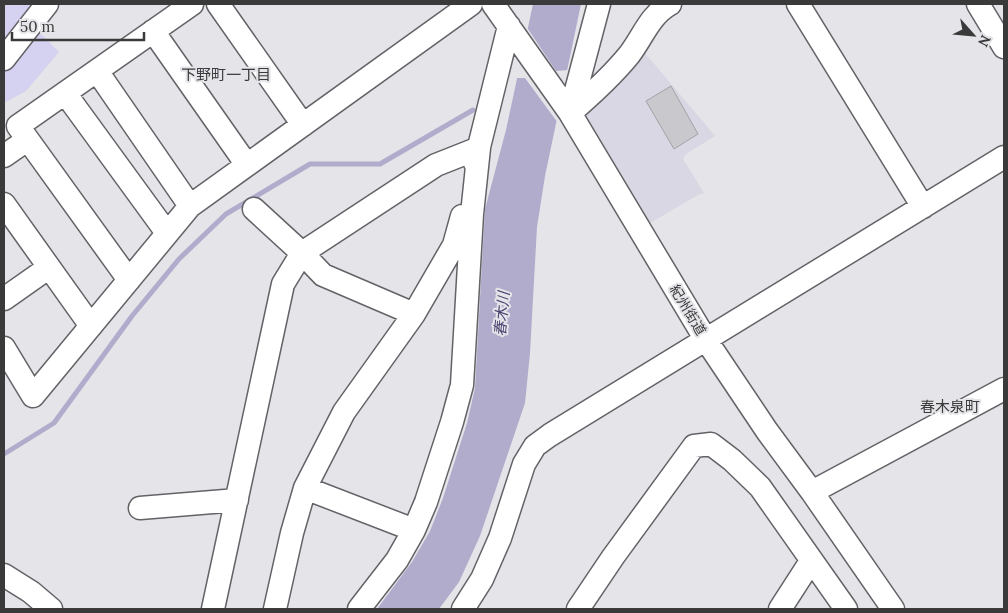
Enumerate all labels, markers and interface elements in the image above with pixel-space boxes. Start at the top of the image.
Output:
scale bar [12,10,145,42]
north arrow [948,10,998,60]
text: 50 m [20,17,55,36]
text: N [974,32,995,50]
district label: 下野町一丁目 [181,65,271,84]
street label: 紀州街道 [666,281,710,339]
water label: 春木川 [490,289,513,337]
district label: 春木泉町 [920,397,980,416]

